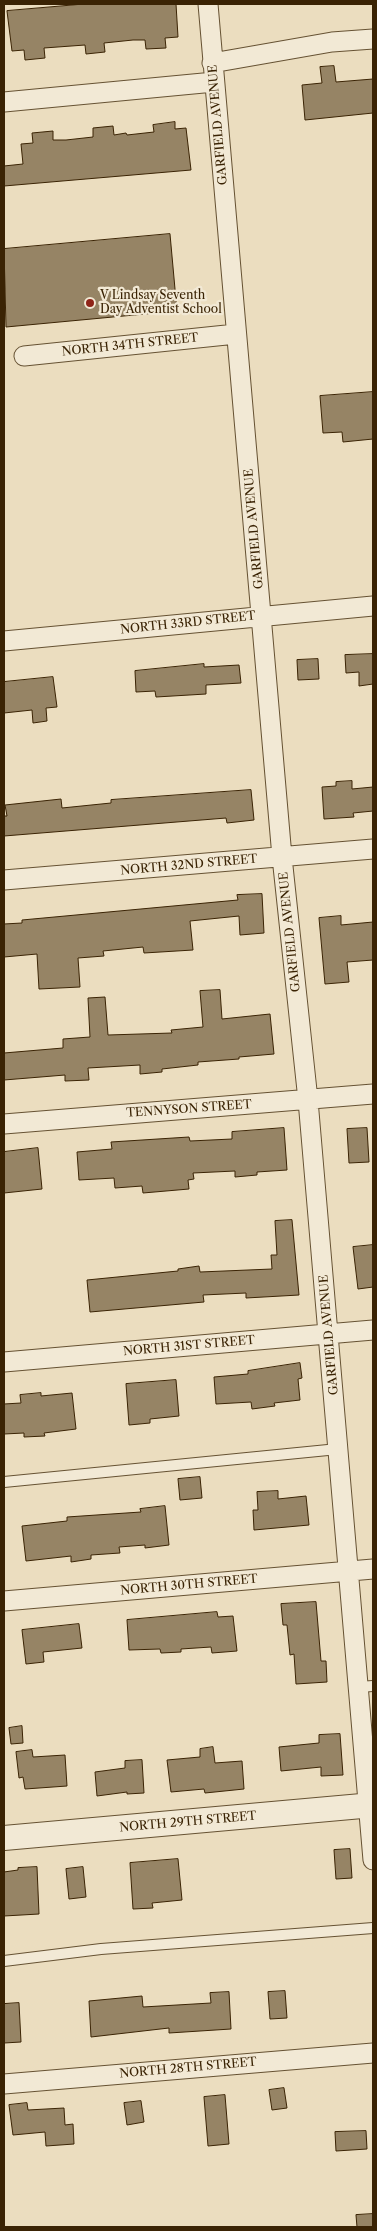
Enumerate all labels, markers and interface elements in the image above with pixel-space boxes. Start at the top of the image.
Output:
street label: GARFIELD AVENUE [206,64,230,186]
place label: V Lindsay Seventh Day Adventist School [100,289,222,317]
marker: V Lindsay Seventh Day Adventist School [84,297,96,309]
street label: NORTH 34TH STREET [61,331,199,359]
street label: GARFIELD AVENUE [242,468,266,590]
street label: NORTH 33RD STREET [120,609,256,637]
street label: NORTH 32ND STREET [120,852,258,878]
street label: GARFIELD AVENUE [277,871,303,993]
street label: TENNYSON STREET [126,1097,252,1121]
street label: GARFIELD AVENUE [317,1274,341,1396]
street label: NORTH 31ST STREET [123,1333,255,1359]
street label: NORTH 30TH STREET [120,1572,258,1598]
street label: NORTH 29TH STREET [119,1809,257,1835]
street label: NORTH 28TH STREET [119,2055,257,2081]

